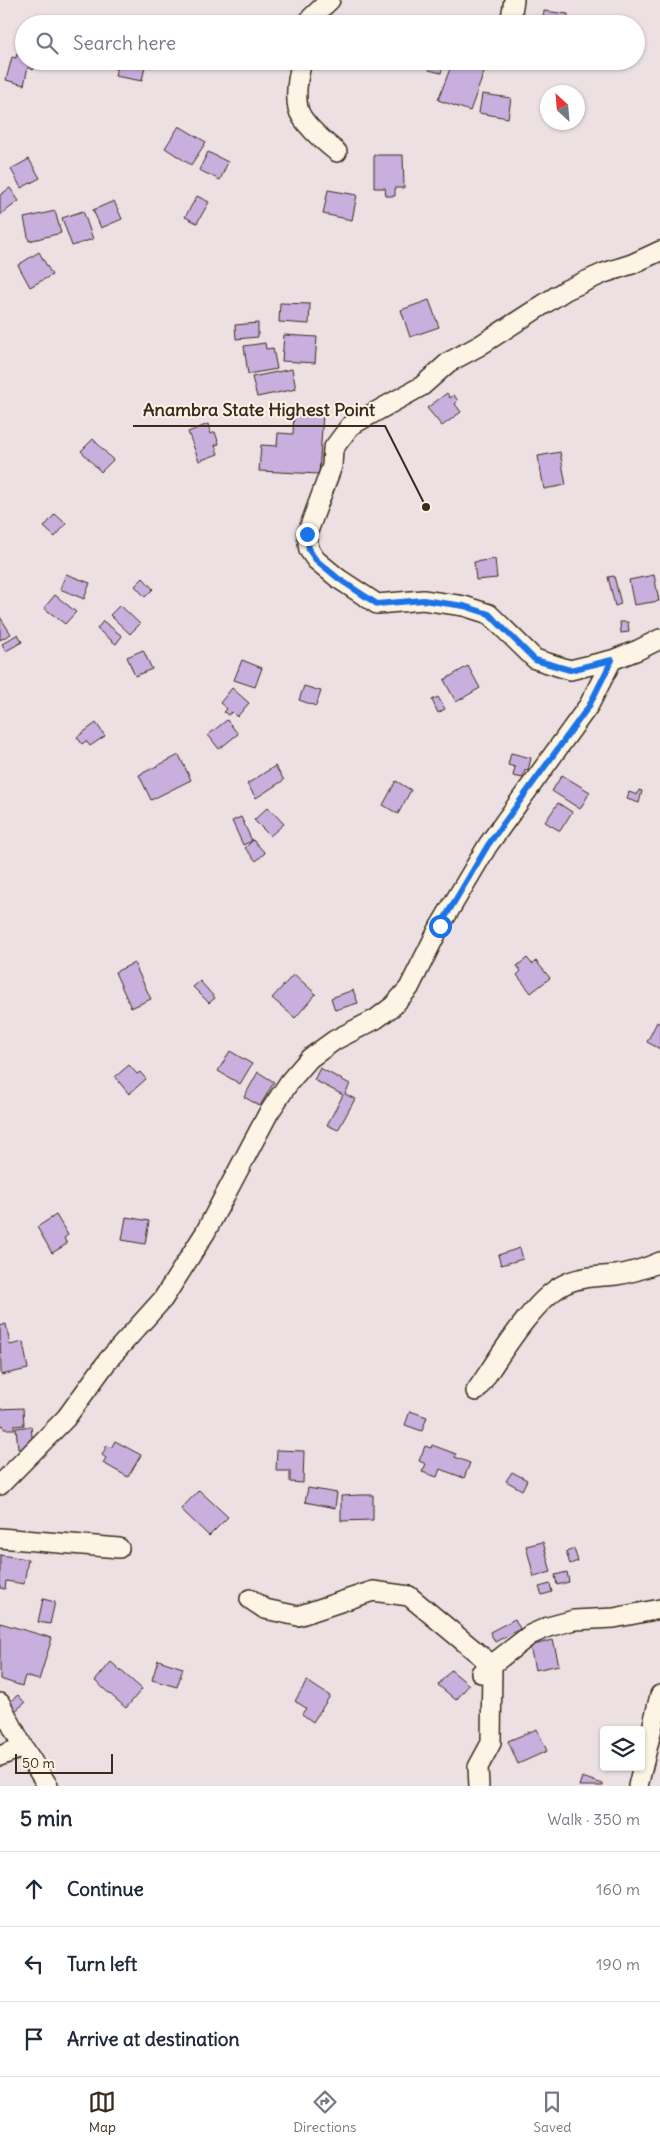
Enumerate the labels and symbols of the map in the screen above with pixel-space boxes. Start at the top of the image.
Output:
north arrow [540,85,585,130]
callout: Anambra State Highest Point [133,393,385,426]
text: Anambra State Highest Point [143,398,376,421]
route end [296,523,319,546]
route start [429,915,452,938]
scale bar [15,1751,112,1774]

